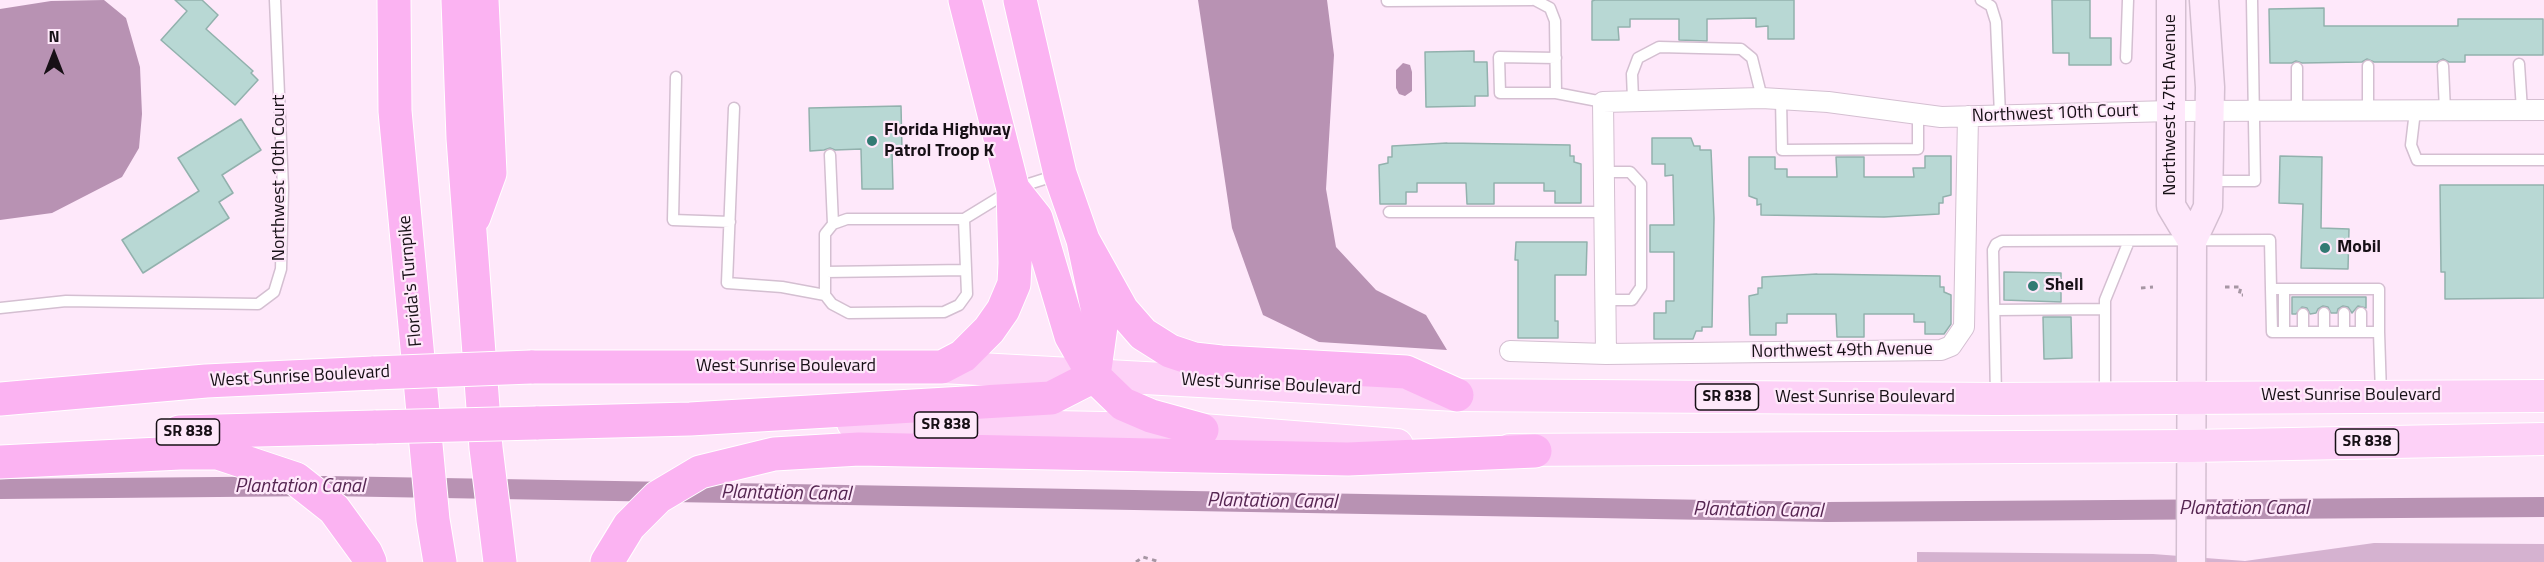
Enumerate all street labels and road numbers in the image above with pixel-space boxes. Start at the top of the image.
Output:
street label: Northwest 47th Avenue [2160,14,2182,196]
street label: Northwest 10th Court [269,95,291,261]
street label: Northwest 10th Court [1971,100,2139,128]
street label: Florida's Turnpike [394,214,428,348]
street label: Northwest 49th Avenue [1751,339,1933,363]
street label: West Sunrise Boulevard [696,356,876,378]
street label: West Sunrise Boulevard [209,361,391,393]
street label: West Sunrise Boulevard [1180,369,1362,401]
road number: SR 838 [1696,384,1758,410]
street label: West Sunrise Boulevard [2261,385,2441,407]
street label: West Sunrise Boulevard [1775,387,1955,409]
road number: SR 838 [914,412,978,438]
road number: SR 838 [156,419,219,445]
road number: SR 838 [2336,429,2398,455]

